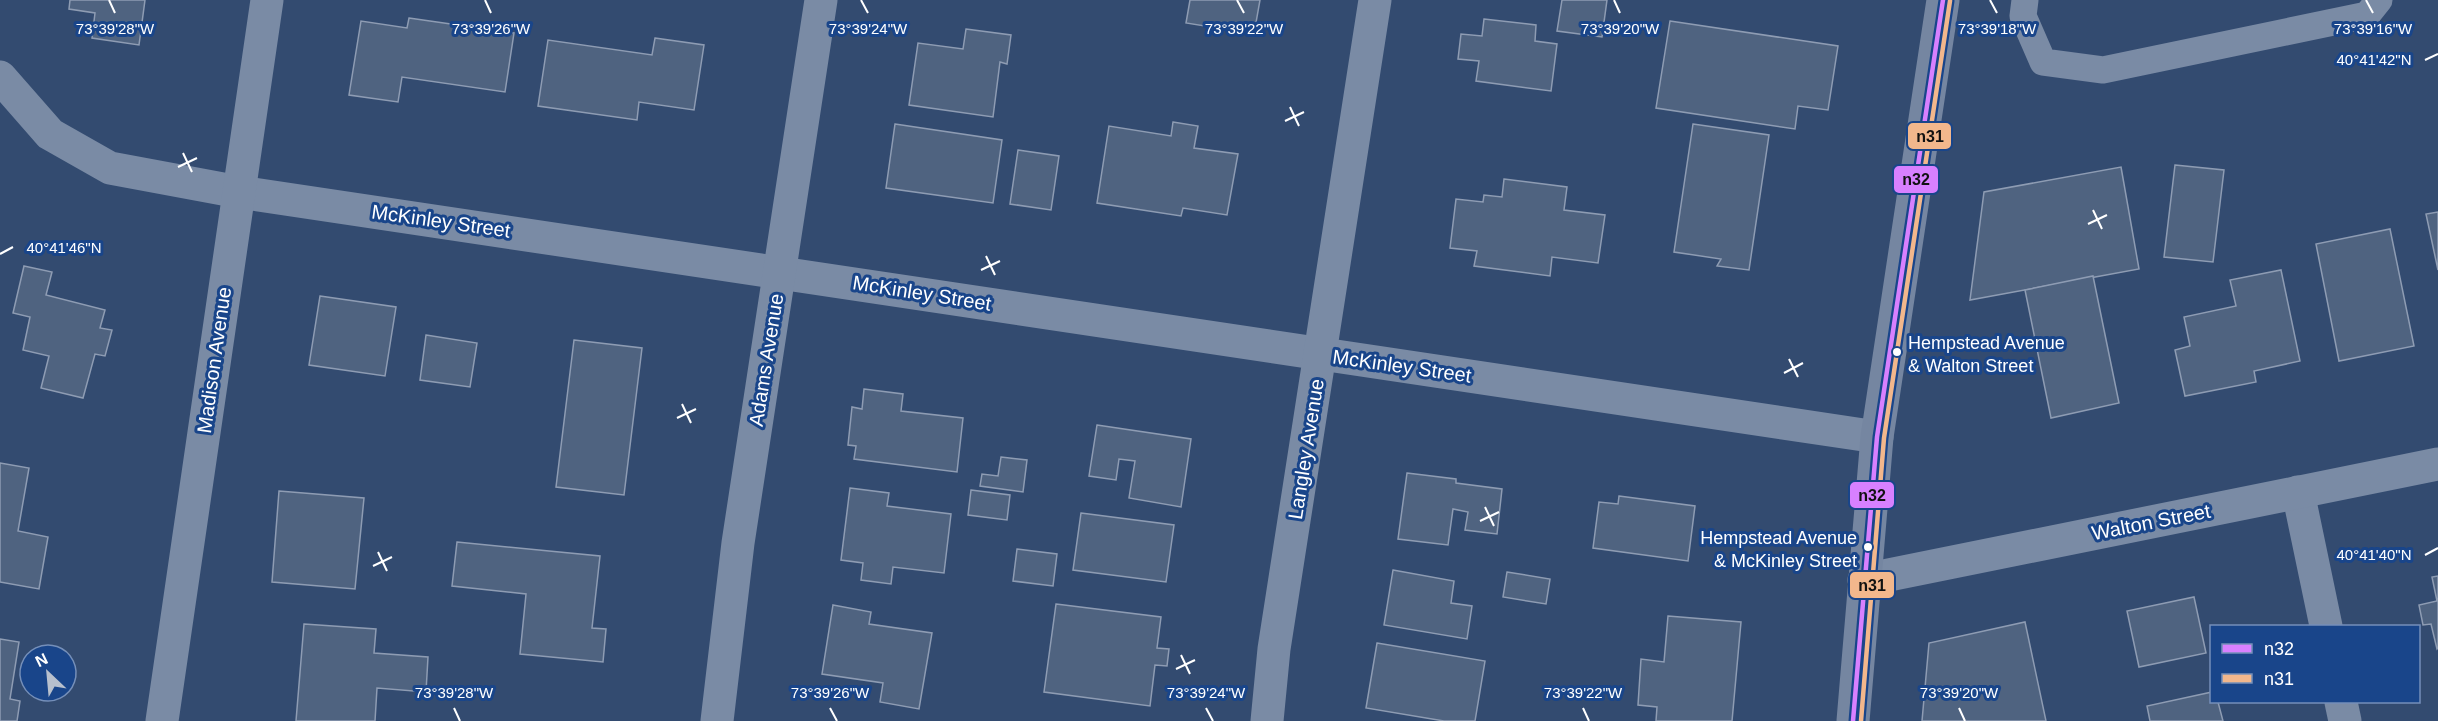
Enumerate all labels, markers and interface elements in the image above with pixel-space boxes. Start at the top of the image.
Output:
text: 73°39'28"W [76,20,155,37]
text: 73°39'26"W [452,20,531,37]
text: 73°39'24"W [829,20,908,37]
text: 73°39'22"W [1205,20,1284,37]
text: 73°39'20"W [1581,20,1660,37]
text: 73°39'18"W [1958,20,2037,37]
text: 73°39'16"W [2334,20,2413,37]
text: 40°41'42"N [2336,51,2412,68]
line badge: n31 [1907,122,1952,150]
text: n31 [1916,128,1944,145]
line badge: n32 [1893,165,1939,194]
text: n32 [1902,171,1930,188]
street label: McKinley Street [370,200,512,242]
text: 40°41'46"N [26,239,102,256]
street label: McKinley Street [851,271,993,315]
street label: Madison Avenue [193,285,235,435]
street label: Adams Avenue [745,292,787,428]
place label: Hempstead Avenue & Walton Street [1908,333,2065,376]
street label: McKinley Street [1331,345,1473,387]
marker: Hempstead Avenue & Walton Street [1891,346,1903,358]
street label: Langley Avenue [1284,377,1328,521]
line badge: n32 [1849,481,1895,509]
text: n32 [1858,487,1886,504]
street label: Walton Street [2090,500,2213,544]
place label: Hempstead Avenue & McKinley Street [1700,528,1857,571]
marker: Hempstead Avenue & McKinley Street [1862,541,1874,553]
text: 40°41'40"N [2336,546,2412,563]
line badge: n31 [1849,571,1895,599]
text: n31 [1858,577,1886,594]
legend [2210,625,2420,703]
text: n32 [2264,639,2294,659]
north arrow [18,643,78,703]
text: N [33,650,51,670]
text: n31 [2264,669,2294,689]
text: 73°39'28"W [415,684,494,701]
text: 73°39'26"W [791,684,870,701]
text: 73°39'24"W [1167,684,1246,701]
text: 73°39'22"W [1544,684,1623,701]
text: 73°39'20"W [1920,684,1999,701]

